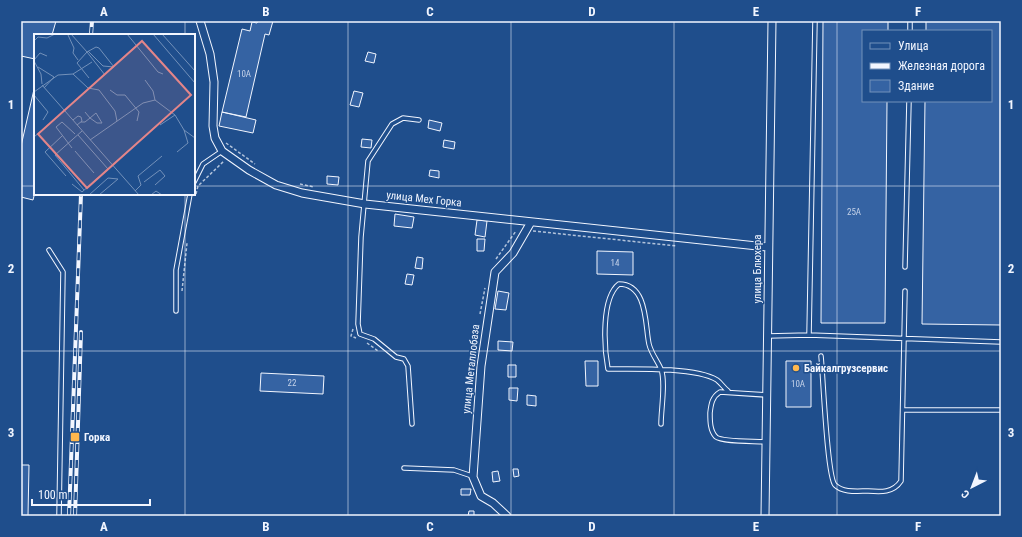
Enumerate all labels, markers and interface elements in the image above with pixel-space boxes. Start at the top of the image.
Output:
text: A [100,4,108,19]
text: B [262,4,270,19]
text: C [426,4,434,19]
text: D [588,4,596,19]
text: E [753,4,760,19]
text: F [915,4,921,19]
legend [862,30,992,102]
inset map [34,34,195,195]
text: Улица [898,39,929,53]
text: Железная дорога [898,59,985,73]
house number: 10А [237,69,251,79]
text: Здание [898,79,935,93]
text: 1 [8,97,14,112]
text: 1 [1008,97,1014,112]
street label: улица Мех Горка [386,189,462,209]
house number: 25А [847,207,861,217]
street label: улица Блюхера [751,234,764,304]
house number: 14 [611,258,620,268]
text: 2 [8,261,15,276]
text: 2 [1008,261,1015,276]
street label: улица Металлобаза [460,324,482,414]
place label: Байкалгрузсервис [804,362,888,375]
marker: Байкалгрузсервис [791,363,801,373]
house number: 22 [288,378,297,388]
house number: 10А [791,379,805,389]
text: 3 [8,425,14,440]
text: 3 [1008,425,1014,440]
marker: Горка [69,431,81,443]
place label: Горка [84,431,110,444]
north arrow [952,467,992,507]
scale bar [32,481,150,507]
text: С [959,487,972,501]
text: 100 m [38,488,68,502]
text: A [100,519,108,534]
text: B [262,519,270,534]
text: C [426,519,434,534]
text: D [588,519,596,534]
text: E [753,519,760,534]
text: F [915,519,921,534]

